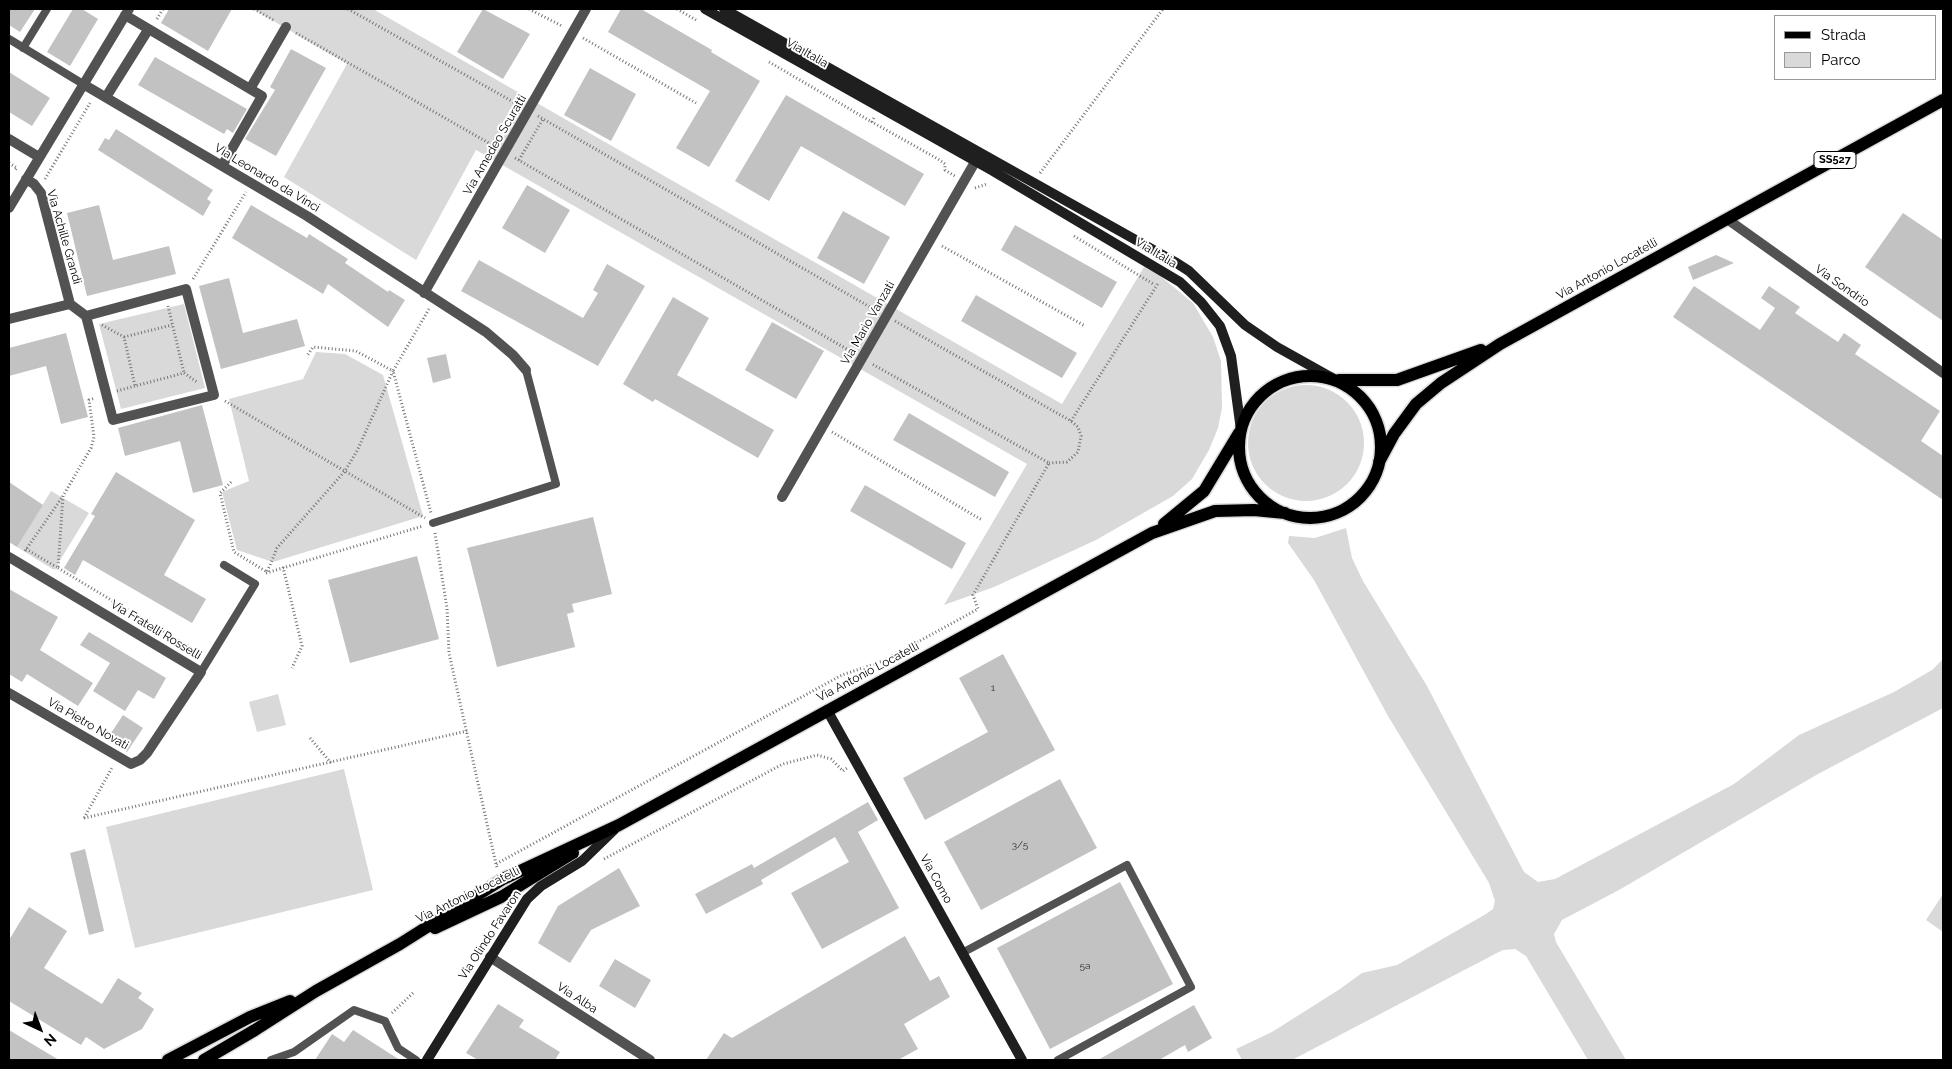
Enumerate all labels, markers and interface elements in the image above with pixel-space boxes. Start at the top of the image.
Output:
legend [1774,15,1937,80]
text: Strada [1821,26,1866,44]
street label: Via Italia [783,35,831,71]
text: Parco [1821,51,1861,69]
street label: Via Amedeo Scuratti [460,92,530,198]
street label: Via Leonardo da Vinci [212,141,322,215]
road number: SS527 [1814,152,1856,168]
street label: Via Achille Grandi [44,188,84,286]
street label: Via Italia [1132,235,1180,271]
street label: Via Antonio Locatelli [1554,235,1660,303]
street label: Via Sondrio [1812,262,1872,310]
street label: Via Mario Vanzati [838,278,898,368]
street label: Via Fratelli Rosselli [108,597,204,663]
street label: Via Antonio Locatelli [815,639,921,705]
house number: 1 [991,682,995,694]
street label: Via Pietro Novati [45,695,131,753]
house number: 3/5 [1012,839,1028,851]
street label: Via Como [917,852,955,906]
street label: Via Antonio Locatelli [414,864,522,926]
street label: Via Olindo Favaron [456,888,524,982]
house number: 5a [1080,960,1090,972]
street label: Via Alba [554,980,600,1016]
north arrow [15,1004,65,1054]
text: N [41,1030,60,1049]

